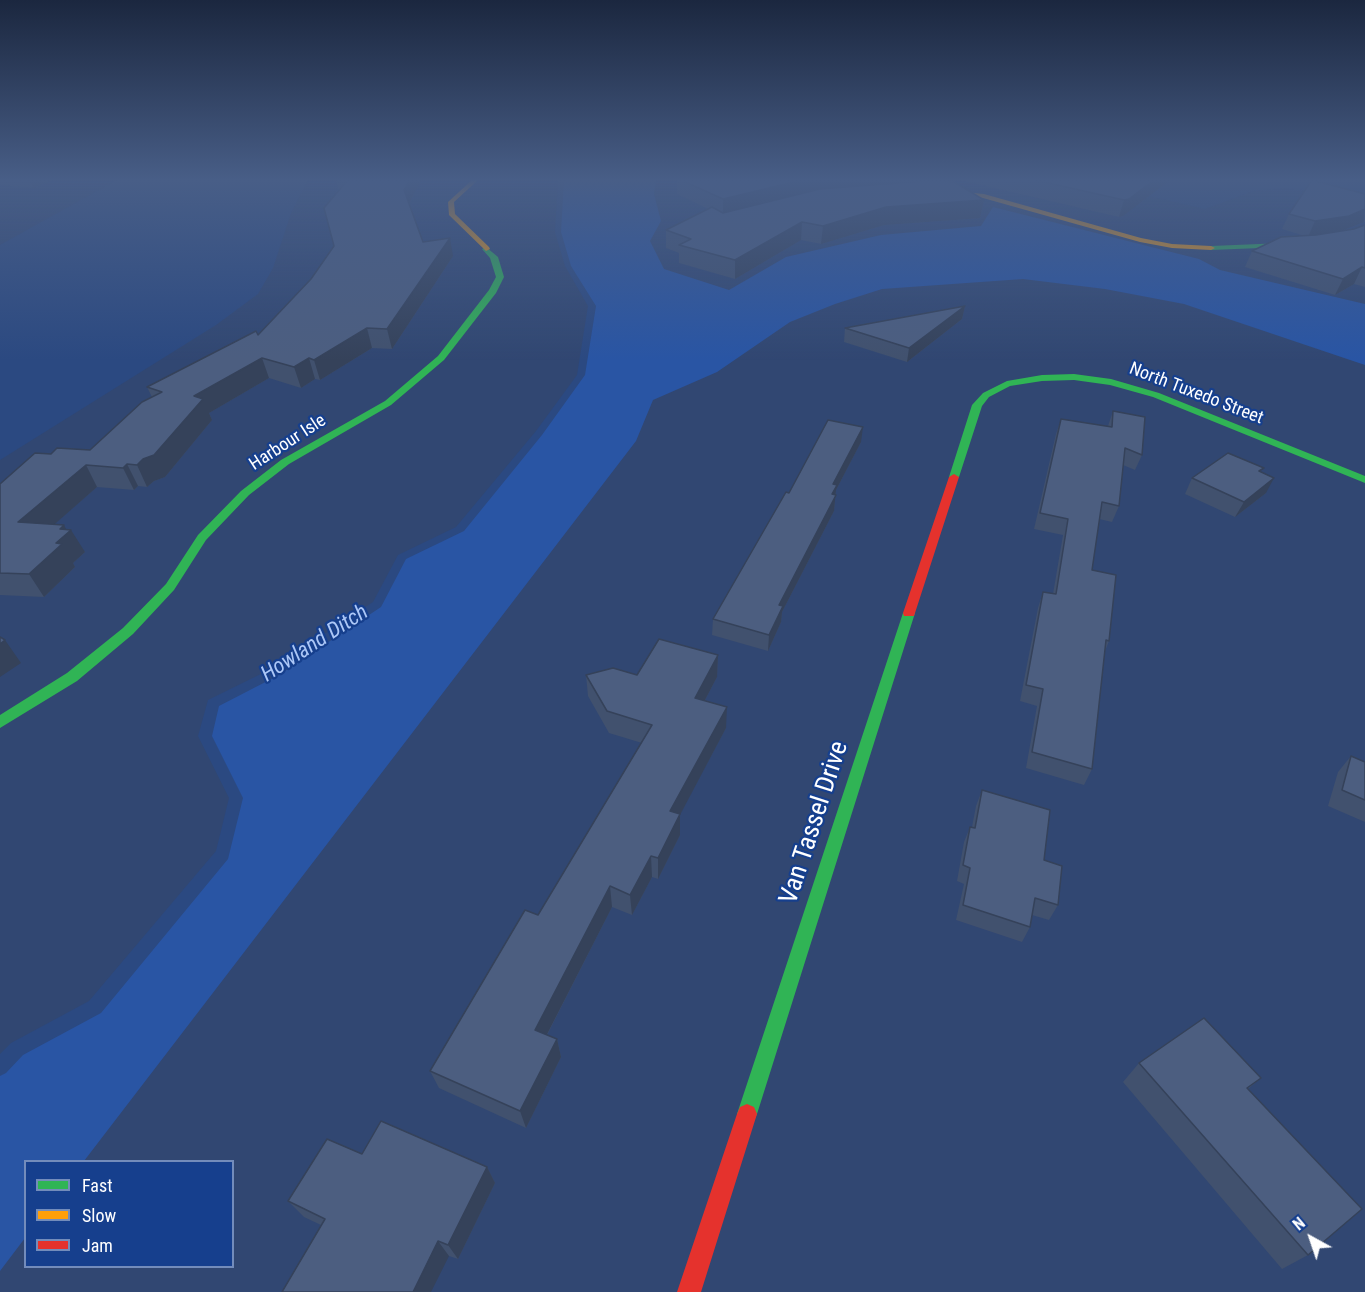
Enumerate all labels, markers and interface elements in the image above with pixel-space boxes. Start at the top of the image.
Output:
street label: North Tuxedo Street [1126,358,1266,430]
street label: Harbour Isle [246,410,330,476]
water label: Howland Ditch [256,600,374,688]
street label: Van Tassel Drive [774,738,856,908]
legend [24,1160,234,1268]
text: Fast [82,1175,113,1196]
text: Slow [82,1205,116,1226]
north arrow [1281,1208,1341,1268]
text: N [1289,1213,1309,1234]
text: Jam [82,1235,113,1256]

